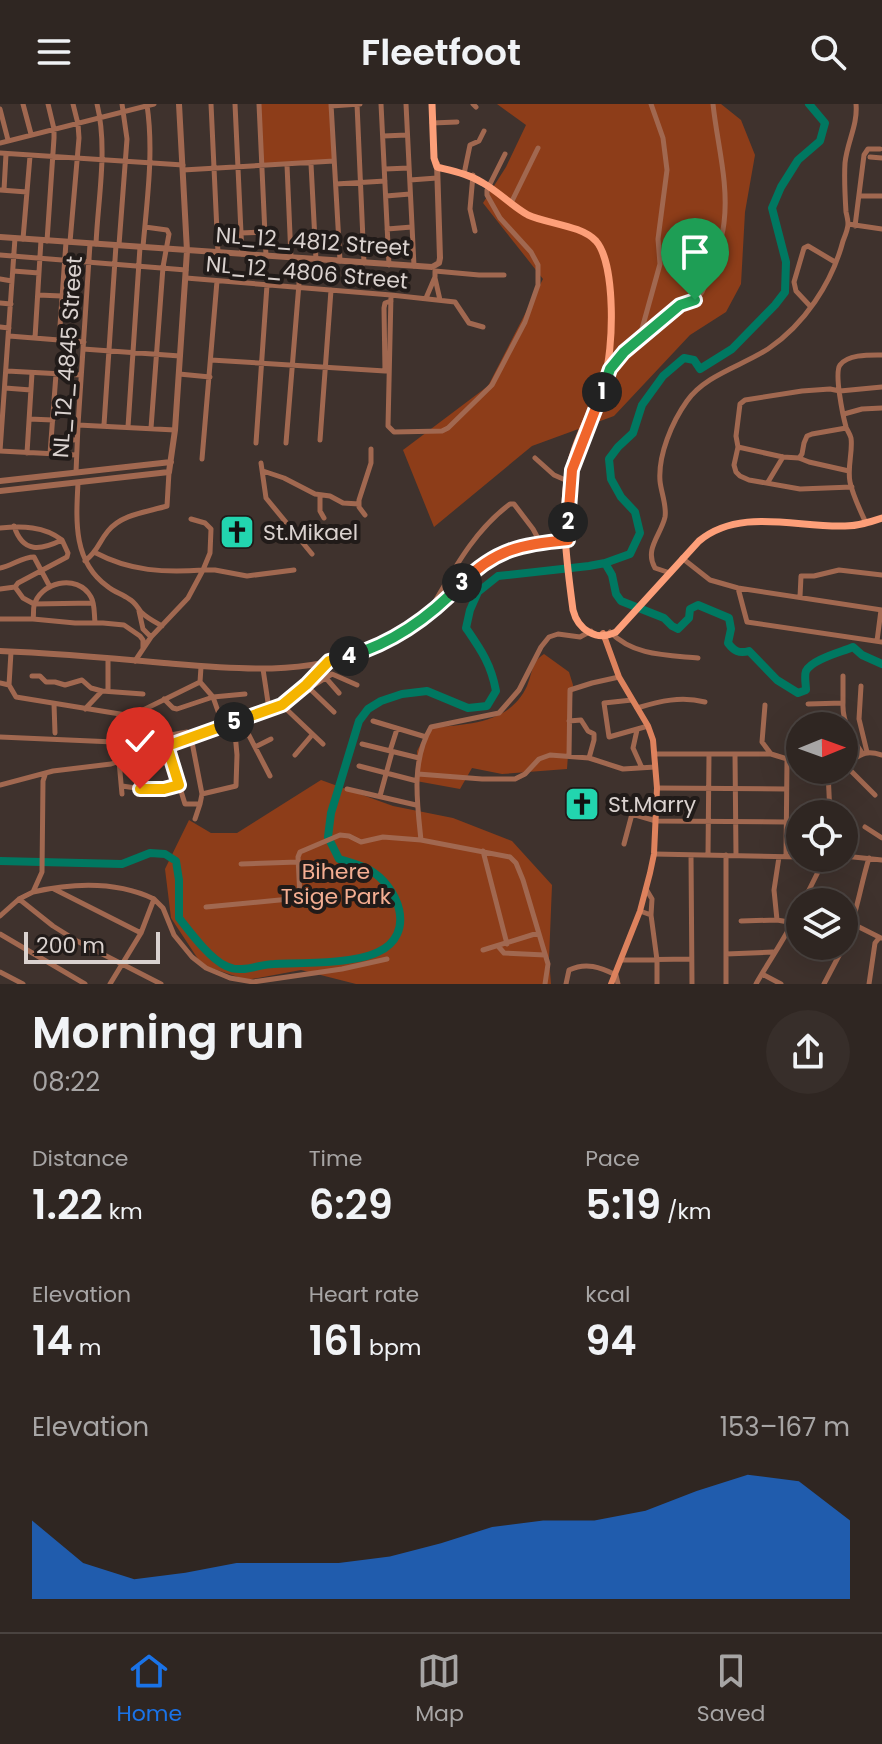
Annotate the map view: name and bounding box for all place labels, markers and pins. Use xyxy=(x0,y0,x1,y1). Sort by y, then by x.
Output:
pin xyxy=(661,218,729,300)
pin: 1 xyxy=(582,372,622,412)
pin: 2 xyxy=(548,502,588,542)
church icon: St.Mikael xyxy=(218,513,256,551)
place label: St.Mikael xyxy=(263,517,358,548)
pin: 3 xyxy=(442,563,482,603)
pin: 4 xyxy=(329,636,369,676)
pin: 5 xyxy=(214,702,254,742)
pin xyxy=(106,707,174,789)
church icon: St.Marry xyxy=(563,785,601,823)
place label: St.Marry xyxy=(608,789,697,820)

